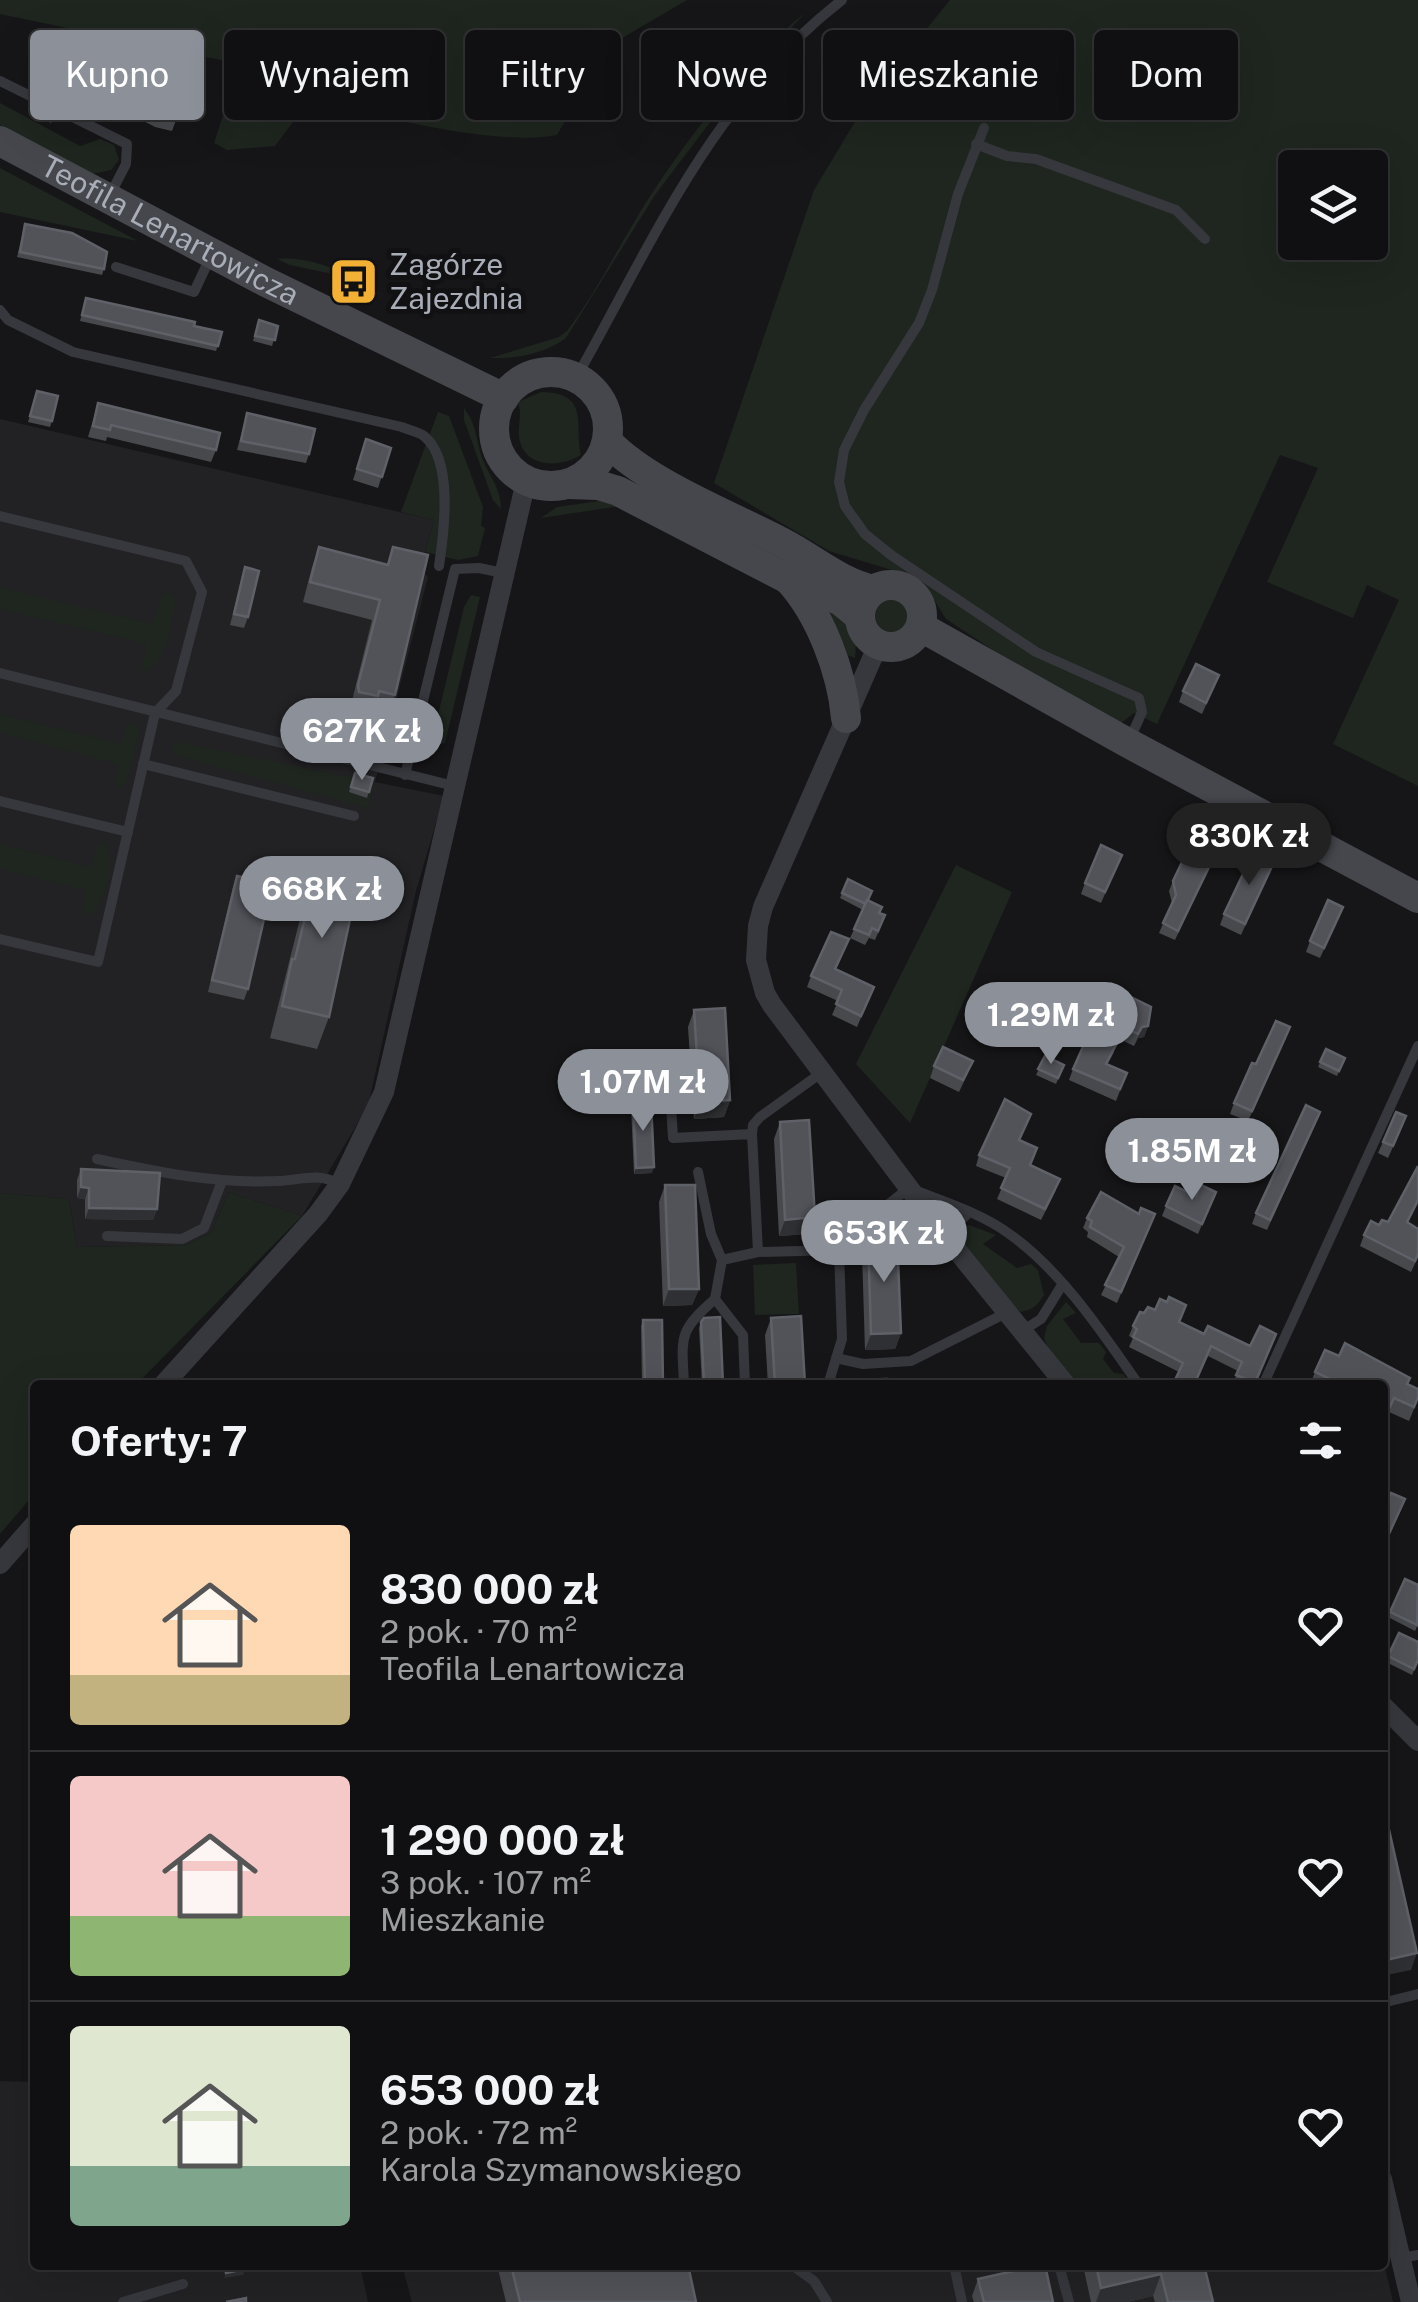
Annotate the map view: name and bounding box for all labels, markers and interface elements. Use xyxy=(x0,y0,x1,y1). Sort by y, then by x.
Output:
chip: Kupno xyxy=(30,30,204,120)
chip: Wynajem xyxy=(224,30,445,120)
chip: Filtry xyxy=(465,30,621,120)
chip: Nowe xyxy=(641,30,803,120)
chip: Mieszkanie xyxy=(823,30,1074,120)
chip: Dom xyxy=(1094,30,1238,120)
street label: Teofila Lenartowicza xyxy=(35,147,305,312)
map controls xyxy=(1278,150,1388,260)
button: layers xyxy=(1278,150,1388,260)
place label: Zagórze Zajezdnia xyxy=(389,246,523,316)
bus stop icon: Zagórze Zajezdnia xyxy=(328,256,380,308)
pin: 627K zł xyxy=(270,698,454,783)
text: 627K zł xyxy=(302,712,422,749)
pin: 830K zł xyxy=(1157,803,1341,888)
text: 830K zł xyxy=(1188,817,1310,854)
pin: 668K zł xyxy=(230,856,414,941)
text: 668K zł xyxy=(261,870,383,907)
pin: 1.29M zł xyxy=(948,982,1154,1067)
text: 1.29M zł xyxy=(987,996,1115,1033)
pin: 1.07M zł xyxy=(540,1049,746,1134)
text: 1.07M zł xyxy=(580,1063,706,1100)
pin: 1.85M zł xyxy=(1089,1118,1295,1203)
text: 1.85M zł xyxy=(1127,1132,1257,1169)
pin: 653K zł xyxy=(792,1200,976,1285)
text: 653K zł xyxy=(823,1214,945,1251)
icon: filters xyxy=(1293,1413,1348,1468)
text: Oferty: 7 xyxy=(70,1416,248,1465)
text: 830 000 zł xyxy=(380,1564,599,1613)
icon: home xyxy=(150,1565,270,1685)
icon: heart xyxy=(1293,1598,1348,1653)
text: 2 pok. · 70 m² xyxy=(380,1613,577,1650)
text: Teofila Lenartowicza xyxy=(380,1650,685,1687)
text: 1 290 000 zł xyxy=(380,1815,625,1864)
icon: home xyxy=(150,1816,270,1936)
icon: heart xyxy=(1293,1849,1348,1904)
text: 3 pok. · 107 m² xyxy=(380,1864,591,1901)
text: Mieszkanie xyxy=(380,1901,545,1938)
text: 653 000 zł xyxy=(380,2065,600,2114)
icon: home xyxy=(150,2066,270,2186)
icon: heart xyxy=(1293,2099,1348,2154)
text: 2 pok. · 72 m² xyxy=(380,2114,577,2151)
text: Karola Szymanowskiego xyxy=(380,2151,742,2188)

